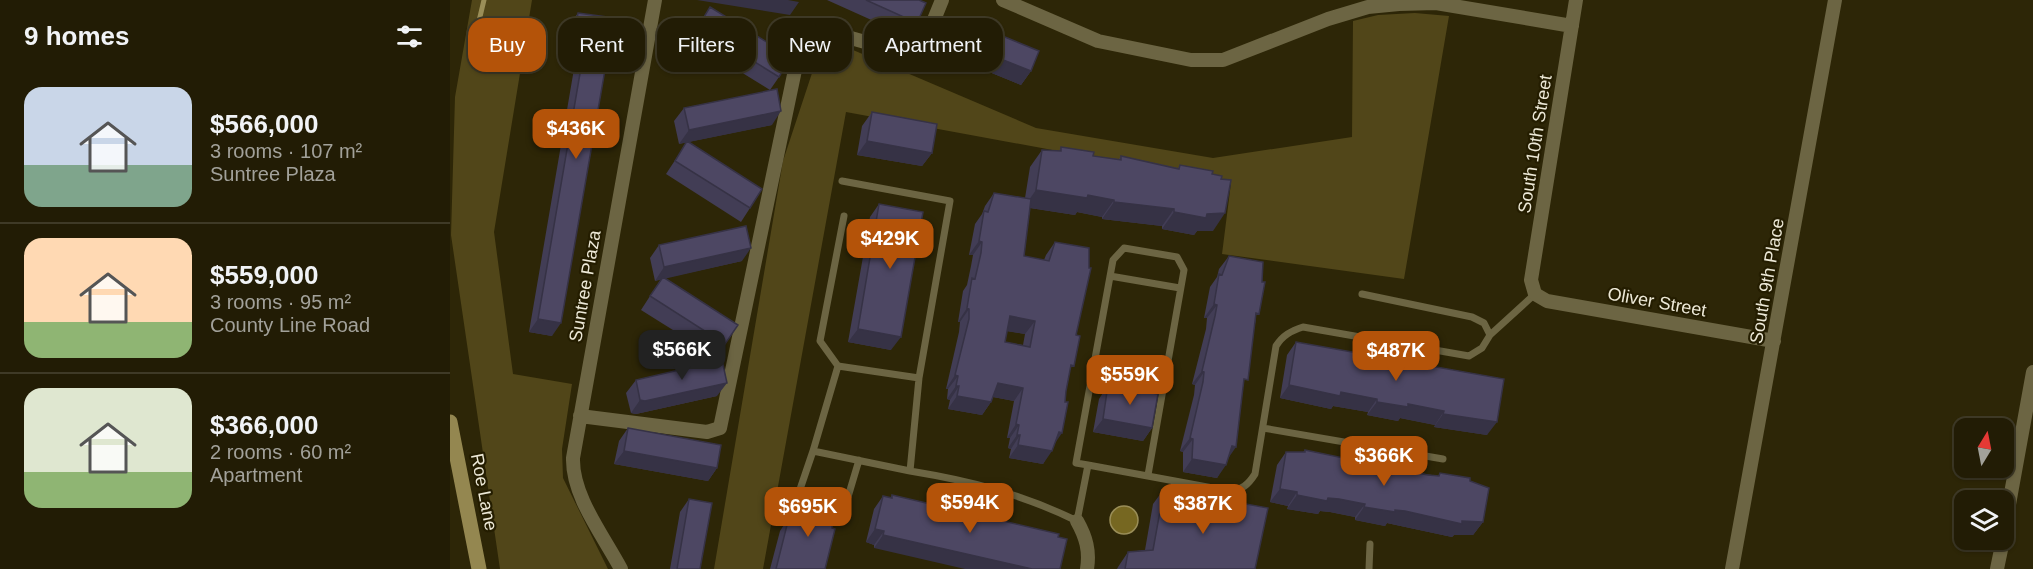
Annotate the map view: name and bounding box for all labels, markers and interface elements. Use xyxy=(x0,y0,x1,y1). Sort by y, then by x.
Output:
chip: Buy xyxy=(468,18,546,72)
chip: Rent xyxy=(558,18,645,72)
chip: Filters xyxy=(657,18,756,72)
chip: New xyxy=(768,18,852,72)
chip: Apartment xyxy=(864,18,1003,72)
icon: filters xyxy=(393,20,426,53)
text: 9 homes xyxy=(24,21,130,51)
street label: South 10th Street xyxy=(1514,73,1556,215)
text: $566,000 xyxy=(210,109,318,139)
pin: $436K xyxy=(534,109,618,160)
icon: home xyxy=(72,111,144,183)
text: $436K xyxy=(547,117,605,139)
text: 3 rooms · 107 m² xyxy=(210,140,362,162)
text: Suntree Plaza xyxy=(210,163,336,185)
street label: South 9th Place xyxy=(1746,217,1788,345)
pin: $429K xyxy=(848,219,932,270)
text: $429K xyxy=(861,227,919,249)
street label: Suntree Plaza xyxy=(565,228,605,343)
text: $559,000 xyxy=(210,260,318,290)
icon: home xyxy=(72,262,144,334)
street label: Oliver Street xyxy=(1606,283,1708,321)
text: 3 rooms · 95 m² xyxy=(210,291,351,313)
text: County Line Road xyxy=(210,314,370,336)
pin: $566K xyxy=(640,330,724,381)
pin: $487K xyxy=(1354,331,1438,382)
text: $566K xyxy=(653,338,711,360)
text: $487K xyxy=(1367,339,1425,361)
pin: $559K xyxy=(1088,355,1172,406)
text: $559K xyxy=(1101,363,1159,385)
text: $366,000 xyxy=(210,410,318,440)
icon: home xyxy=(72,412,144,484)
north arrow xyxy=(1954,418,2014,478)
map controls xyxy=(1954,418,2014,550)
pin: $366K xyxy=(1342,436,1426,487)
text: 2 rooms · 60 m² xyxy=(210,441,351,463)
text: $366K xyxy=(1355,444,1413,466)
street label: Roe Lane xyxy=(467,452,501,532)
text: Apartment xyxy=(210,464,302,486)
pin: $594K xyxy=(928,483,1012,534)
pin: $387K xyxy=(1161,484,1245,535)
pin: $695K xyxy=(766,487,850,538)
button: layers xyxy=(1954,490,2014,550)
text: $594K xyxy=(941,491,999,513)
text: $387K xyxy=(1174,492,1232,514)
text: $695K xyxy=(779,495,837,517)

